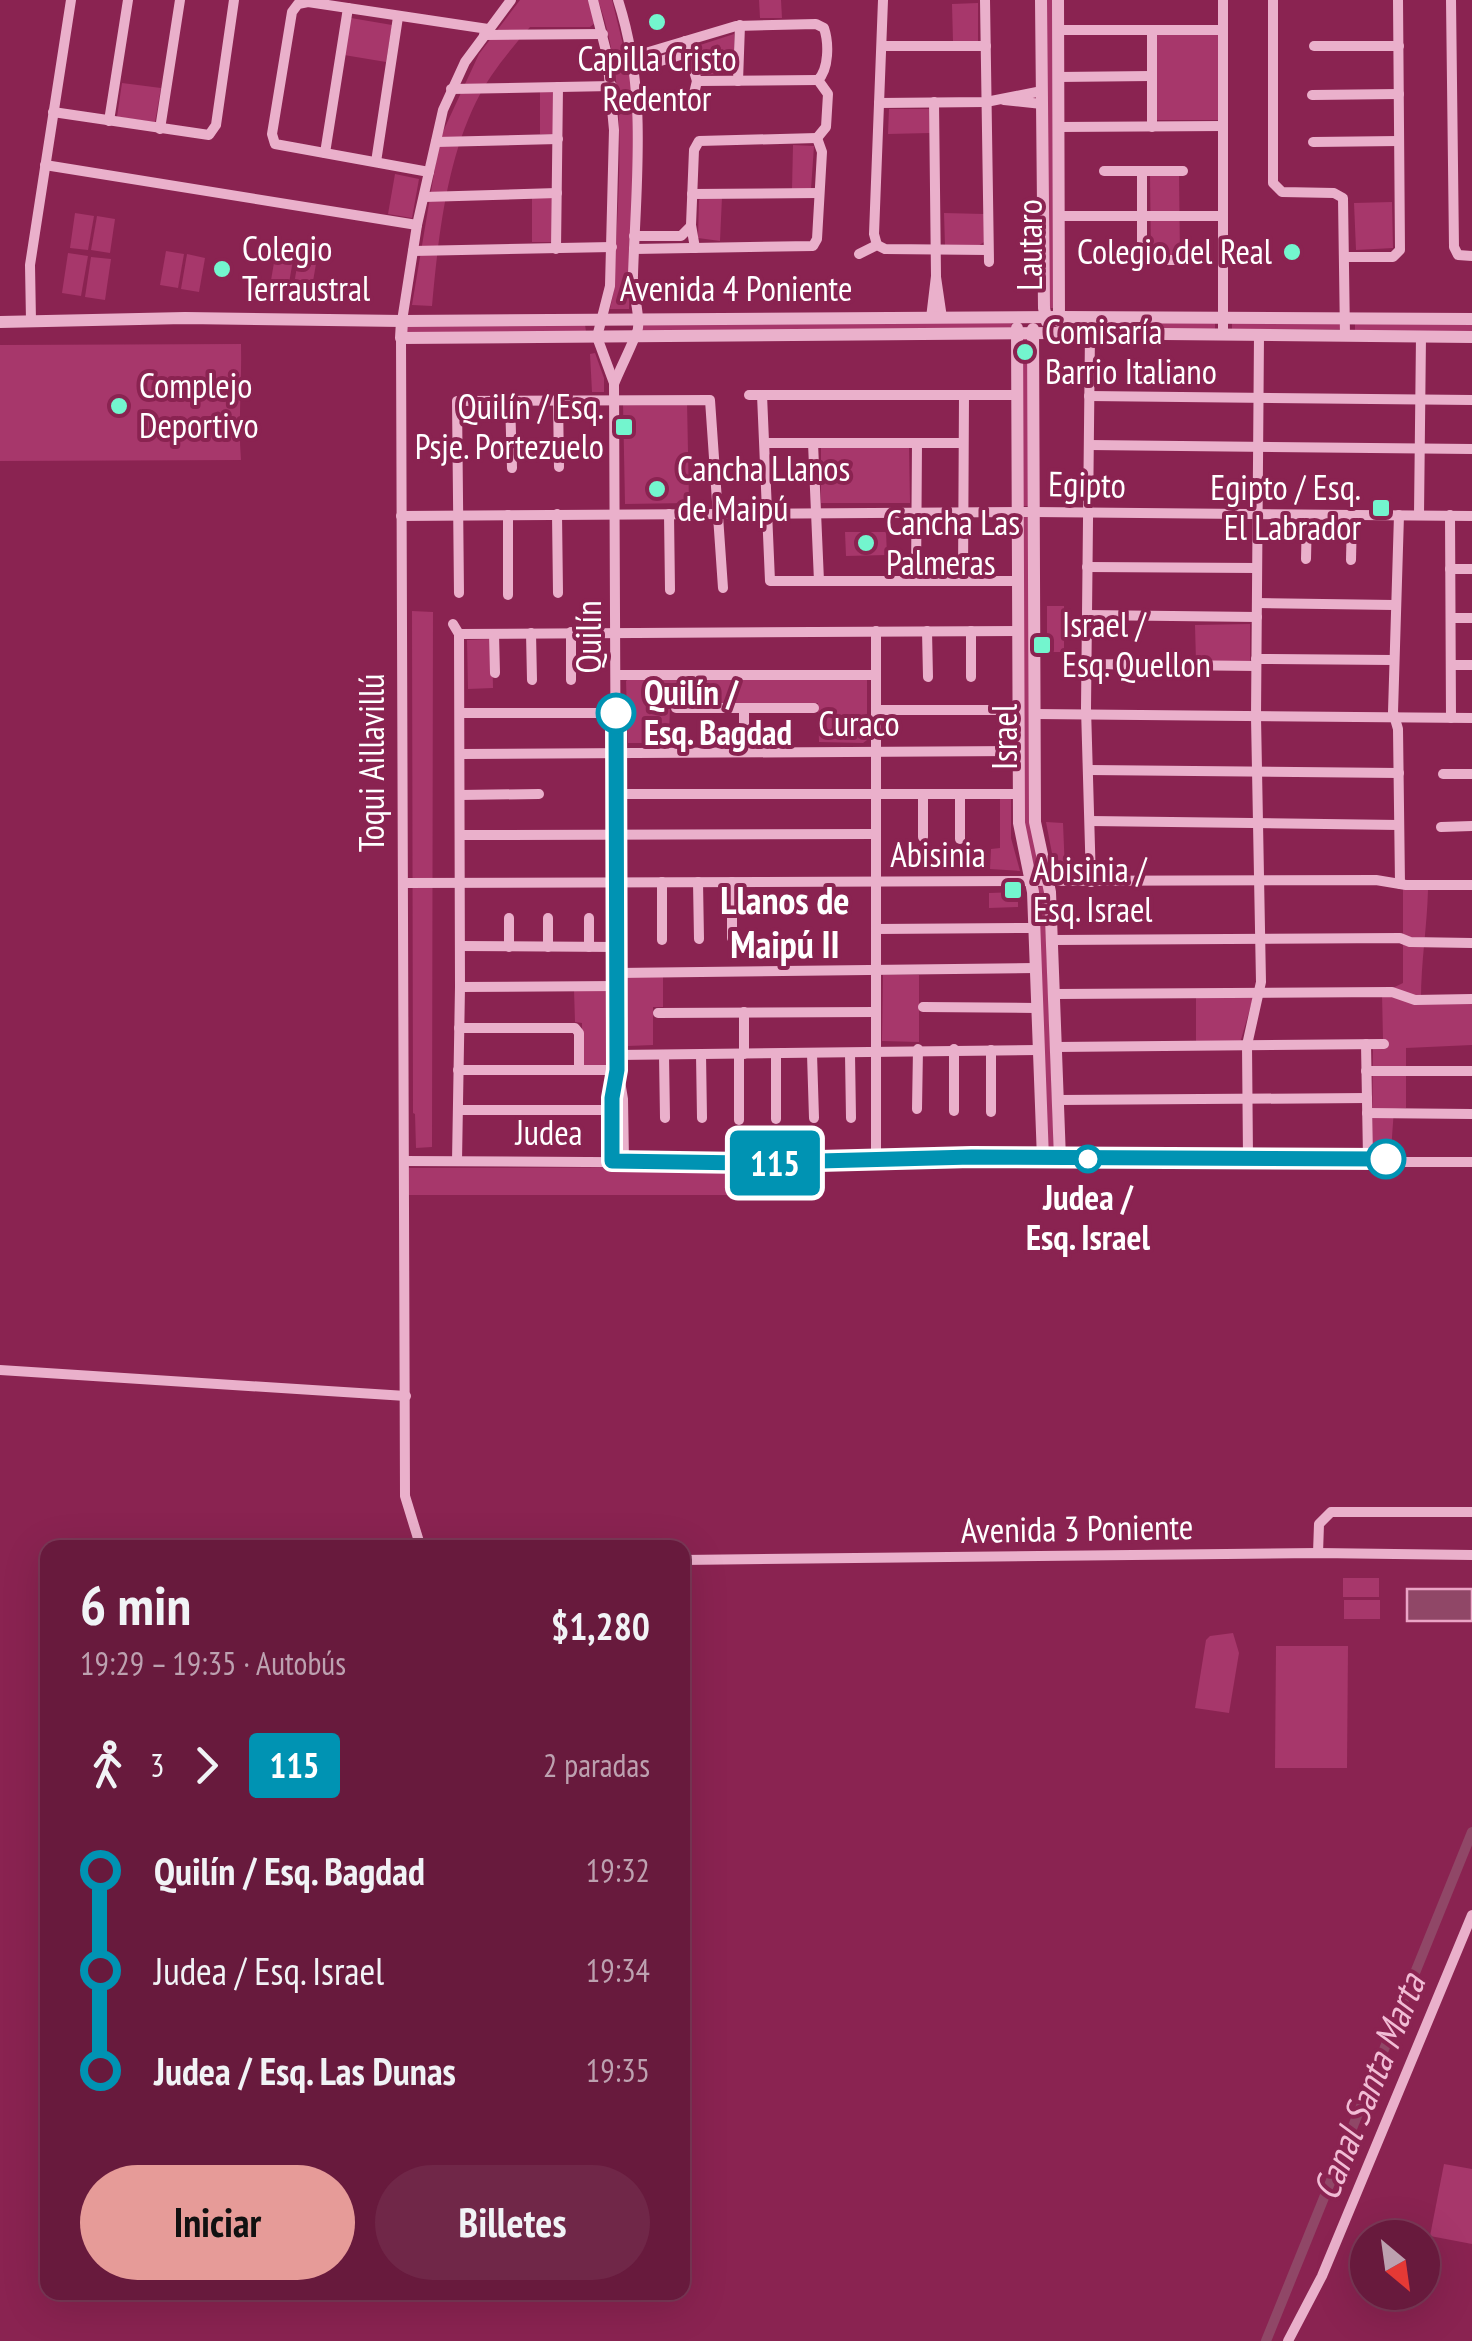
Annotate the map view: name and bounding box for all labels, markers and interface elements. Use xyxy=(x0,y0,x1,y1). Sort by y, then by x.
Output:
marker: Capilla Cristo Redentor xyxy=(646,11,668,33)
place label: Capilla Cristo Redentor xyxy=(577,35,737,121)
street label: Lautaro xyxy=(1006,199,1052,291)
place label: Colegio Terraustral xyxy=(242,225,370,311)
place label: Colegio del Real xyxy=(1077,228,1272,274)
marker: Colegio del Real xyxy=(1281,241,1303,263)
marker: Colegio Terraustral xyxy=(211,258,233,280)
street label: Avenida 4 Poniente xyxy=(620,265,852,311)
place label: Comisaría Barrio Italiano xyxy=(1045,308,1217,394)
marker: Comisaría Barrio Italiano xyxy=(1014,341,1036,363)
place label: Complejo Deportivo xyxy=(139,362,259,448)
place label: Quilín / Esq. Psje. Portezuelo xyxy=(415,383,604,469)
marker: Complejo Deportivo xyxy=(108,395,130,417)
marker: Quilín / Esq. Psje. Portezuelo xyxy=(613,416,635,438)
place label: Cancha Llanos de Maipú xyxy=(677,445,850,531)
street label: Egipto xyxy=(1048,460,1126,508)
place label: Egipto / Esq. El Labrador xyxy=(1210,464,1361,550)
marker: Cancha Llanos de Maipú xyxy=(646,478,668,500)
marker: Egipto / Esq. El Labrador xyxy=(1370,497,1392,519)
place label: Cancha Las Palmeras xyxy=(886,499,1020,585)
marker: Cancha Las Palmeras xyxy=(855,532,877,554)
street label: Quilín xyxy=(565,600,611,674)
place label: Israel / Esq. Quellon xyxy=(1062,601,1211,687)
marker: Israel / Esq. Quellon xyxy=(1031,634,1053,656)
place label: Quilín / Esq. Bagdad xyxy=(644,669,792,755)
street label: Toqui Aillavillú xyxy=(348,674,394,852)
marker: Quilín / Esq. Bagdad xyxy=(597,694,635,732)
street label: Curaco xyxy=(818,700,900,746)
street label: Israel xyxy=(981,704,1027,770)
street label: Abisinia xyxy=(890,831,986,877)
place label: Abisinia / Esq. Israel xyxy=(1033,846,1153,932)
district label: Llanos de Maipú II xyxy=(720,875,850,968)
marker: Abisinia / Esq. Israel xyxy=(1002,879,1024,901)
street label: Judea xyxy=(514,1109,583,1155)
line badge: 115 xyxy=(718,1130,832,1196)
text: 115 xyxy=(750,1140,800,1186)
unlabelled marker xyxy=(1367,1140,1405,1178)
marker: Judea / Esq. Israel xyxy=(1075,1146,1101,1172)
place label: Judea / Esq. Israel xyxy=(1026,1174,1151,1260)
street label: Avenida 3 Poniente xyxy=(960,1503,1194,1553)
text: 6 min xyxy=(80,1569,191,1640)
text: $1,280 xyxy=(551,1601,650,1650)
text: 19:29 – 19:35 · Autobús xyxy=(80,1642,346,1684)
icon: walk xyxy=(80,1738,135,1793)
icon: forward xyxy=(179,1738,234,1793)
text: 115 xyxy=(269,1742,320,1788)
text: 3 xyxy=(150,1744,164,1786)
text: 2 paradas xyxy=(543,1744,650,1786)
text: Quilín / Esq. Bagdad xyxy=(154,1846,425,1895)
text: 19:32 xyxy=(586,1849,650,1891)
text: Judea / Esq. Israel xyxy=(154,1946,384,1995)
text: 19:34 xyxy=(586,1949,650,1991)
water label: Canal Santa Marta xyxy=(1300,1965,1436,2206)
text: Judea / Esq. Las Dunas xyxy=(154,2046,456,2095)
text: 19:35 xyxy=(586,2049,650,2091)
button: Iniciar xyxy=(80,2165,355,2280)
button: Billetes xyxy=(375,2165,650,2280)
north arrow xyxy=(1350,2220,1440,2310)
map controls xyxy=(1350,2220,1440,2310)

